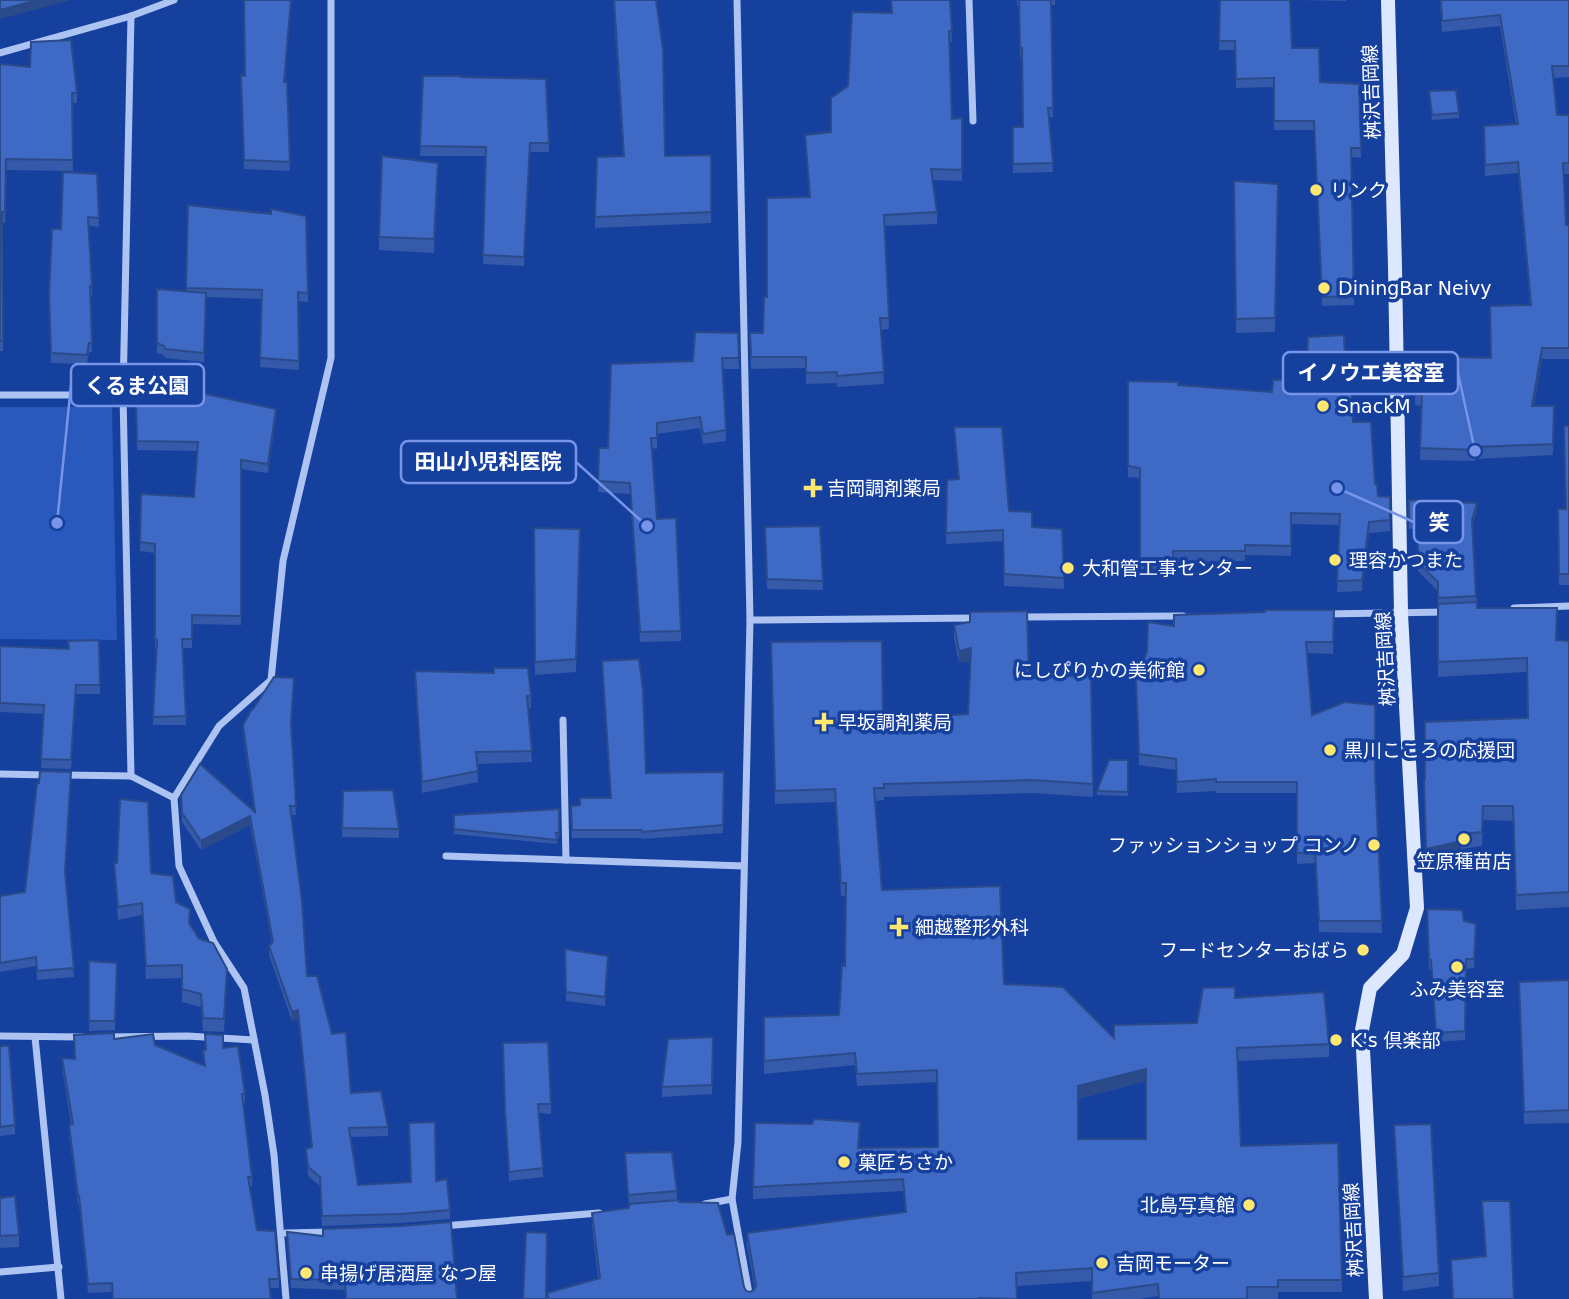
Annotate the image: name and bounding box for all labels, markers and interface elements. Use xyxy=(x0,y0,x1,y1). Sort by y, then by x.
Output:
street label: 桝沢吉岡線 xyxy=(1358,44,1384,140)
place label: リンク xyxy=(1330,179,1387,201)
marker: リンク xyxy=(1308,182,1324,198)
place label: DiningBar Neivy xyxy=(1338,277,1492,299)
marker: DiningBar Neivy xyxy=(1316,280,1332,296)
callout: イノウエ美容室 xyxy=(1283,352,1458,394)
text: イノウエ美容室 xyxy=(1298,361,1445,385)
callout: くるま公園 xyxy=(71,364,204,406)
text: くるま公園 xyxy=(85,374,189,398)
place label: SnackM xyxy=(1337,395,1411,417)
marker: SnackM xyxy=(1315,398,1331,414)
callout: 田山小児科医院 xyxy=(401,441,576,483)
text: 田山小児科医院 xyxy=(415,450,562,474)
place label: 吉岡調剤薬局 xyxy=(827,477,941,499)
marker: 吉岡調剤薬局 xyxy=(805,480,821,496)
callout: 笑 xyxy=(1414,501,1463,543)
text: 笑 xyxy=(1429,511,1450,535)
place label: 理容かつまた xyxy=(1349,549,1463,571)
marker: 理容かつまた xyxy=(1327,552,1343,568)
place label: 大和管工事センター xyxy=(1082,557,1253,579)
marker: 大和管工事センター xyxy=(1060,560,1076,576)
street label: 桝沢吉岡線 xyxy=(1372,611,1398,707)
place label: にしぴりかの美術館 xyxy=(1014,659,1185,681)
marker: にしぴりかの美術館 xyxy=(1191,662,1207,678)
place label: 早坂調剤薬局 xyxy=(838,711,952,733)
marker: 早坂調剤薬局 xyxy=(816,714,832,730)
place label: 黒川こころの応援団 xyxy=(1344,739,1515,761)
marker: 黒川こころの応援団 xyxy=(1322,742,1338,758)
marker: 笠原種苗店 xyxy=(1456,831,1472,847)
place label: ファッションショップ コンノ xyxy=(1108,834,1360,856)
marker: ファッションショップ コンノ xyxy=(1366,837,1382,853)
place label: 笠原種苗店 xyxy=(1416,850,1512,872)
place label: 細越整形外科 xyxy=(915,916,1029,938)
marker: 細越整形外科 xyxy=(889,917,909,937)
place label: フードセンターおばら xyxy=(1159,939,1349,961)
marker: フードセンターおばら xyxy=(1355,942,1371,958)
marker: ふみ美容室 xyxy=(1449,959,1465,975)
place label: ふみ美容室 xyxy=(1409,978,1505,1000)
place label: K's 倶楽部 xyxy=(1350,1029,1441,1051)
marker: K's 倶楽部 xyxy=(1328,1032,1344,1048)
place label: 菓匠ちさか xyxy=(858,1151,953,1173)
marker: 菓匠ちさか xyxy=(836,1154,852,1170)
street label: 桝沢吉岡線 xyxy=(1340,1182,1366,1278)
place label: 北島写真館 xyxy=(1140,1194,1235,1216)
marker: 北島写真館 xyxy=(1241,1197,1257,1213)
place label: 吉岡モーター xyxy=(1116,1252,1230,1274)
marker: 吉岡モーター xyxy=(1094,1255,1110,1271)
place label: 串揚げ居酒屋 なつ屋 xyxy=(320,1262,497,1284)
marker: 串揚げ居酒屋 なつ屋 xyxy=(298,1265,314,1281)

